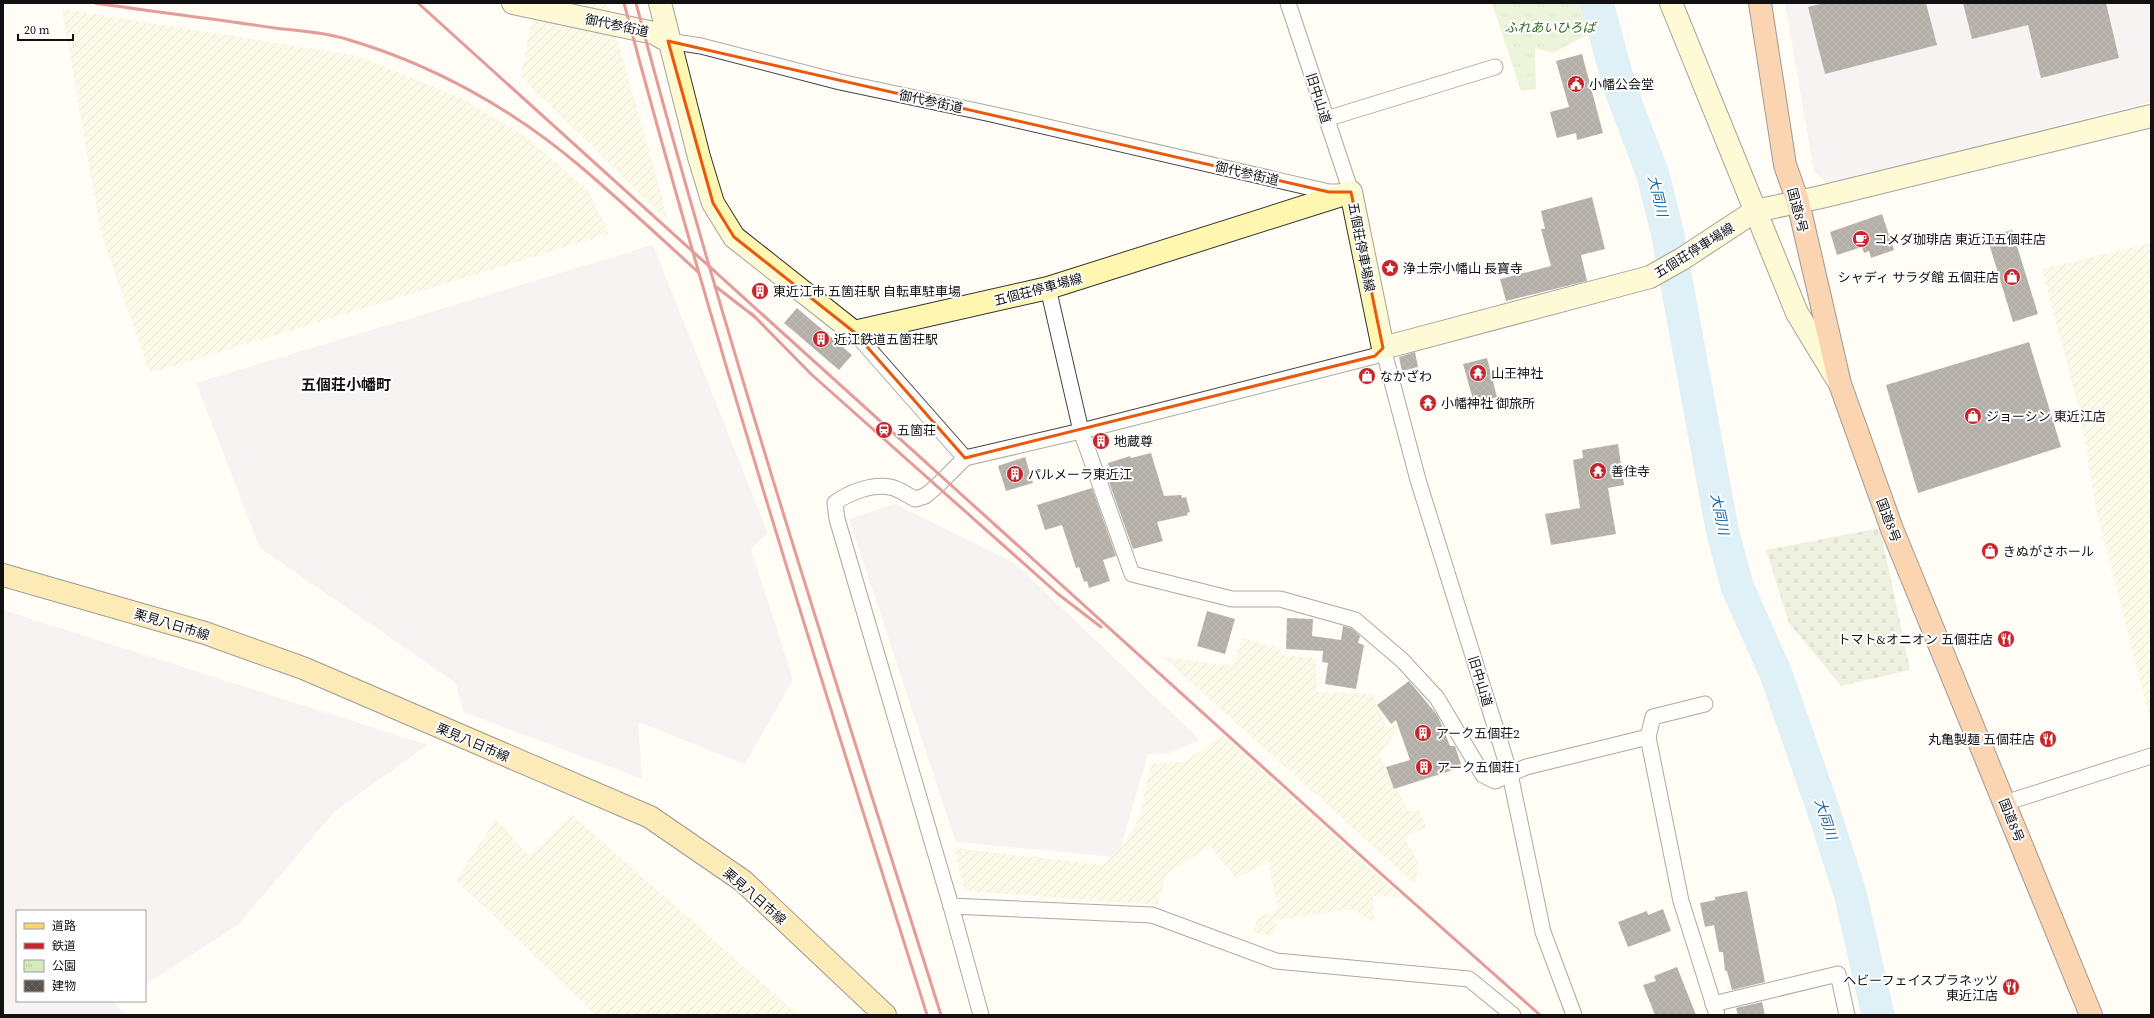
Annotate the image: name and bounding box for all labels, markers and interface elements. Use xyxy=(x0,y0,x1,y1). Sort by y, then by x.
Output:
street label: 御代参街道 xyxy=(583,10,650,41)
scale bar xyxy=(18,16,73,42)
park label: ふれあいひろば xyxy=(1504,19,1597,36)
text: 20 m xyxy=(24,22,50,38)
street label: 旧中山道 xyxy=(1302,71,1335,126)
public building icon: 小幡公会堂 xyxy=(1566,74,1586,94)
place label: 小幡公会堂 xyxy=(1589,76,1654,93)
street label: 御代参街道 xyxy=(897,86,964,117)
street label: 御代参街道 xyxy=(1213,158,1280,189)
water label: 大同川 xyxy=(1643,173,1673,221)
street label: 国道8号 xyxy=(1783,186,1812,234)
street label: 五個荘停車場線 xyxy=(1344,201,1379,293)
street label: 五個荘停車場線 xyxy=(1651,219,1737,282)
cafe icon: コメダ珈琲店 東近江五個荘店 xyxy=(1851,229,1871,249)
place label: コメダ珈琲店 東近江五個荘店 xyxy=(1874,231,2046,248)
place icon: 浄土宗小幡山 長寶寺 xyxy=(1380,258,1400,278)
place label: 浄土宗小幡山 長寶寺 xyxy=(1403,260,1523,277)
shop icon: シャディ サラダ館 五個荘店 xyxy=(2002,267,2022,287)
street label: 五個荘停車場線 xyxy=(992,269,1084,309)
place label: シャディ サラダ館 五個荘店 xyxy=(1838,269,1999,286)
building icon: 東近江市 五箇荘駅 自転車駐車場 xyxy=(750,281,770,301)
place label: 東近江市 五箇荘駅 自転車駐車場 xyxy=(773,283,961,300)
building icon: 近江鉄道五箇荘駅 xyxy=(811,329,831,349)
place label: 近江鉄道五箇荘駅 xyxy=(834,331,938,348)
temple icon: 山王神社 xyxy=(1468,363,1488,383)
place label: 山王神社 xyxy=(1491,365,1543,382)
shop icon: なかざわ xyxy=(1357,366,1377,386)
place label: なかざわ xyxy=(1380,368,1432,385)
district label: 五個荘小幡町 xyxy=(301,374,391,395)
temple icon: 小幡神社 御旅所 xyxy=(1418,393,1438,413)
place label: 小幡神社 御旅所 xyxy=(1441,395,1535,412)
shop icon: ジョーシン 東近江店 xyxy=(1963,406,1983,426)
place label: ジョーシン 東近江店 xyxy=(1986,408,2106,425)
station icon: 五箇荘 xyxy=(874,420,894,440)
place label: 五箇荘 xyxy=(897,422,936,439)
building icon: 地蔵尊 xyxy=(1091,431,1111,451)
place label: 地蔵尊 xyxy=(1114,433,1153,450)
temple icon: 善住寺 xyxy=(1588,461,1608,481)
place label: 善住寺 xyxy=(1611,463,1650,480)
building icon: パルメーラ東近江 xyxy=(1005,464,1025,484)
place label: パルメーラ東近江 xyxy=(1028,466,1132,483)
water label: 大同川 xyxy=(1706,491,1735,539)
street label: 国道8号 xyxy=(1872,496,1905,544)
shop icon: きぬがさホール xyxy=(1980,541,2000,561)
place label: きぬがさホール xyxy=(2003,543,2094,560)
street label: 栗見八日市線 xyxy=(132,605,212,644)
restaurant icon: トマト&オニオン 五個荘店 xyxy=(1996,629,2016,649)
place label: トマト&オニオン 五個荘店 xyxy=(1838,631,1993,648)
street label: 旧中山道 xyxy=(1465,654,1496,709)
street label: 栗見八日市線 xyxy=(434,719,512,766)
building icon: アーク五個荘2 xyxy=(1413,723,1433,743)
place label: アーク五個荘2 xyxy=(1436,725,1520,742)
restaurant icon: 丸亀製麺 五個荘店 xyxy=(2038,729,2058,749)
place label: 丸亀製麺 五個荘店 xyxy=(1928,731,2035,748)
building icon: アーク五個荘1 xyxy=(1414,757,1434,777)
place label: アーク五個荘1 xyxy=(1437,759,1521,776)
water label: 大同川 xyxy=(1810,796,1843,844)
street label: 国道8号 xyxy=(1995,796,2028,844)
street label: 栗見八日市線 xyxy=(720,864,790,928)
legend xyxy=(16,910,146,1002)
text: 道路 xyxy=(52,918,76,934)
text: 鉄道 xyxy=(52,938,76,954)
text: 公園 xyxy=(52,958,76,974)
place label: ヘビーフェイスプラネッツ 東近江店 xyxy=(1843,972,1998,1004)
restaurant icon: ヘビーフェイスプラネッツ 東近江店 xyxy=(2001,977,2021,997)
text: 建物 xyxy=(52,978,76,994)

